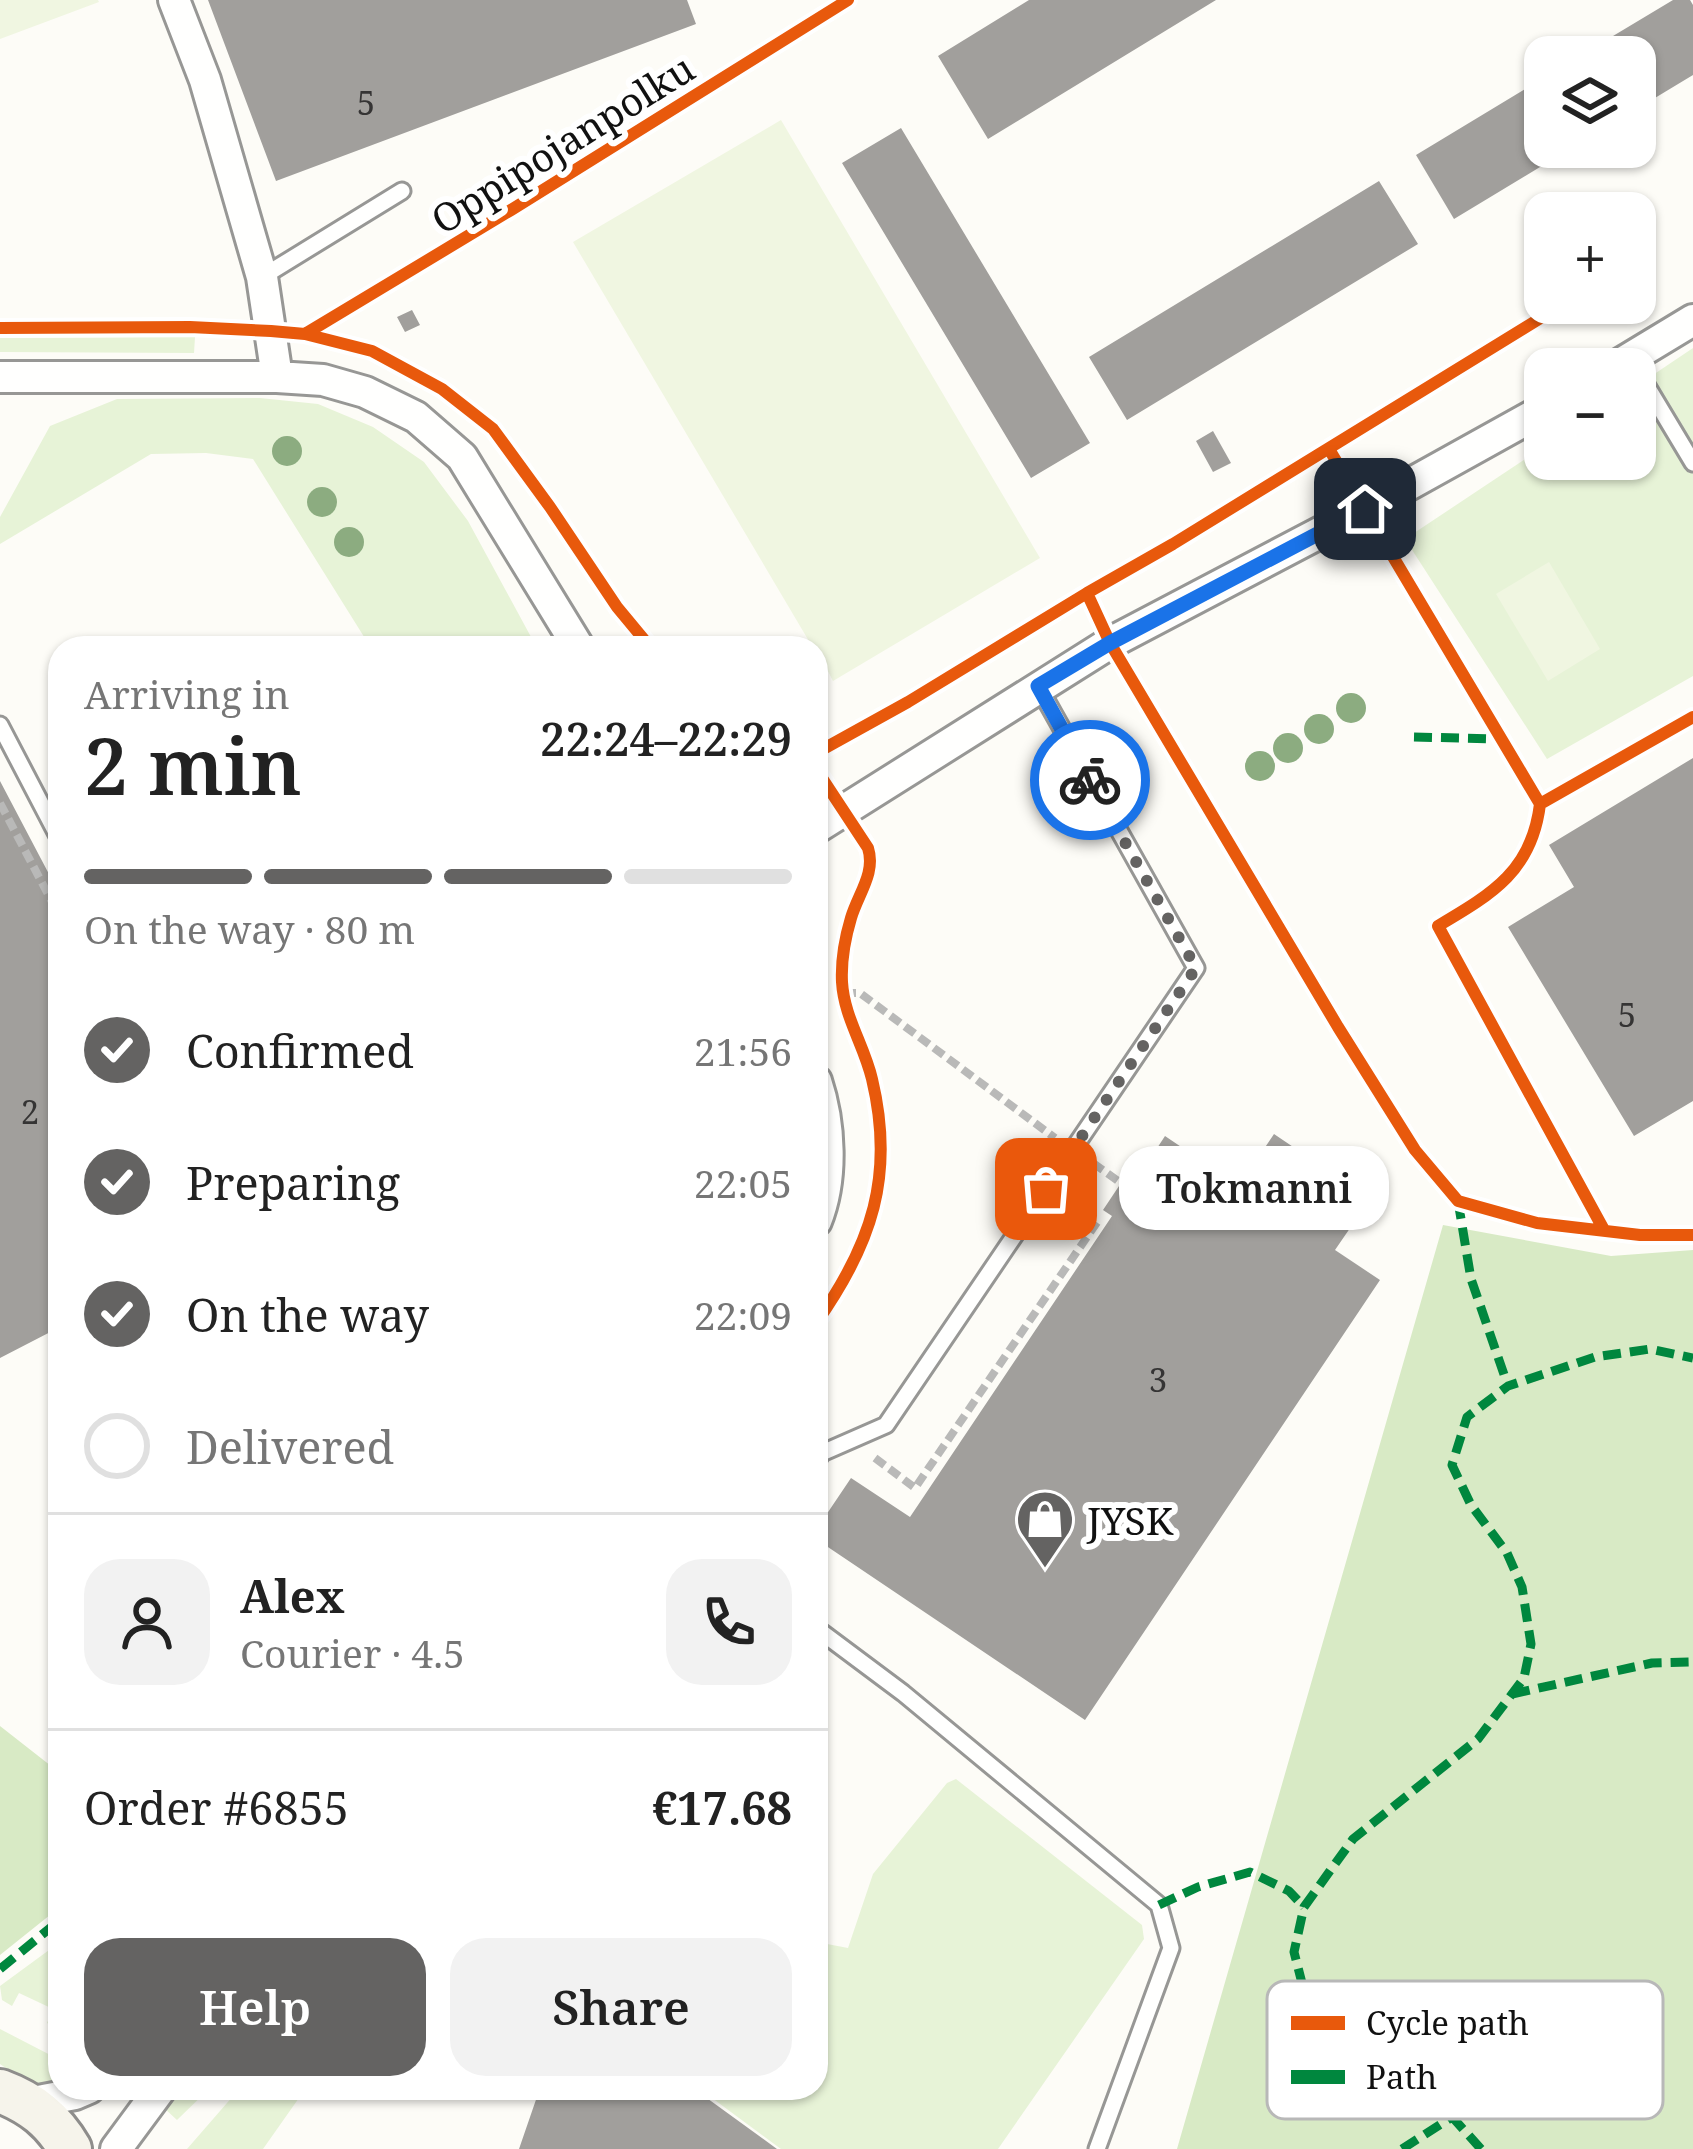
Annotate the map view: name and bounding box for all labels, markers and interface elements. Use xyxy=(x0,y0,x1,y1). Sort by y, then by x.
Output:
map controls xyxy=(1524,36,1656,480)
button: layers xyxy=(1524,36,1656,168)
street label: Oppipojanpolku xyxy=(420,41,704,245)
house number: 5 xyxy=(357,80,375,125)
button: + xyxy=(1524,192,1656,324)
button: − xyxy=(1524,348,1656,480)
pin xyxy=(1314,458,1416,560)
icon: home xyxy=(1332,476,1398,542)
text: Arriving in xyxy=(84,667,290,720)
text: 22:24–22:29 xyxy=(540,708,792,769)
text: 2 min xyxy=(84,712,302,818)
courier xyxy=(1030,720,1150,840)
icon: bike xyxy=(1057,747,1123,813)
text: On the way · 80 m xyxy=(84,902,415,955)
house number: 5 xyxy=(1618,992,1636,1037)
icon: check xyxy=(84,1017,150,1083)
text: Confirmed xyxy=(186,1020,414,1081)
text: 21:56 xyxy=(694,1024,792,1077)
house number: 2 xyxy=(21,1089,39,1134)
pin xyxy=(995,1138,1097,1240)
callout: Tokmanni xyxy=(1118,1147,1388,1231)
icon: check xyxy=(84,1149,150,1215)
text: Preparing xyxy=(186,1152,400,1213)
text: 22:05 xyxy=(694,1156,792,1209)
icon: bag xyxy=(1013,1156,1079,1222)
text: Tokmanni xyxy=(1156,1161,1352,1214)
icon: check xyxy=(84,1281,150,1347)
text: On the way xyxy=(186,1284,429,1345)
text: 22:09 xyxy=(694,1288,792,1341)
house number: 3 xyxy=(1149,1357,1167,1402)
text: Delivered xyxy=(186,1416,394,1477)
shop icon: JYSK xyxy=(1014,1488,1076,1570)
place label: JYSK xyxy=(1086,1493,1174,1546)
button: person xyxy=(84,1559,210,1685)
button: phone xyxy=(666,1559,792,1685)
text: Alex xyxy=(240,1565,345,1626)
text: Courier · 4.5 xyxy=(240,1626,465,1679)
text: Order #6855 xyxy=(84,1777,349,1838)
text: €17.68 xyxy=(652,1777,792,1838)
button: Help xyxy=(84,1938,426,2076)
button: Share xyxy=(450,1938,792,2076)
legend xyxy=(1267,1981,1663,2119)
text: Cycle path xyxy=(1366,2000,1529,2045)
text: Path xyxy=(1366,2054,1437,2099)

